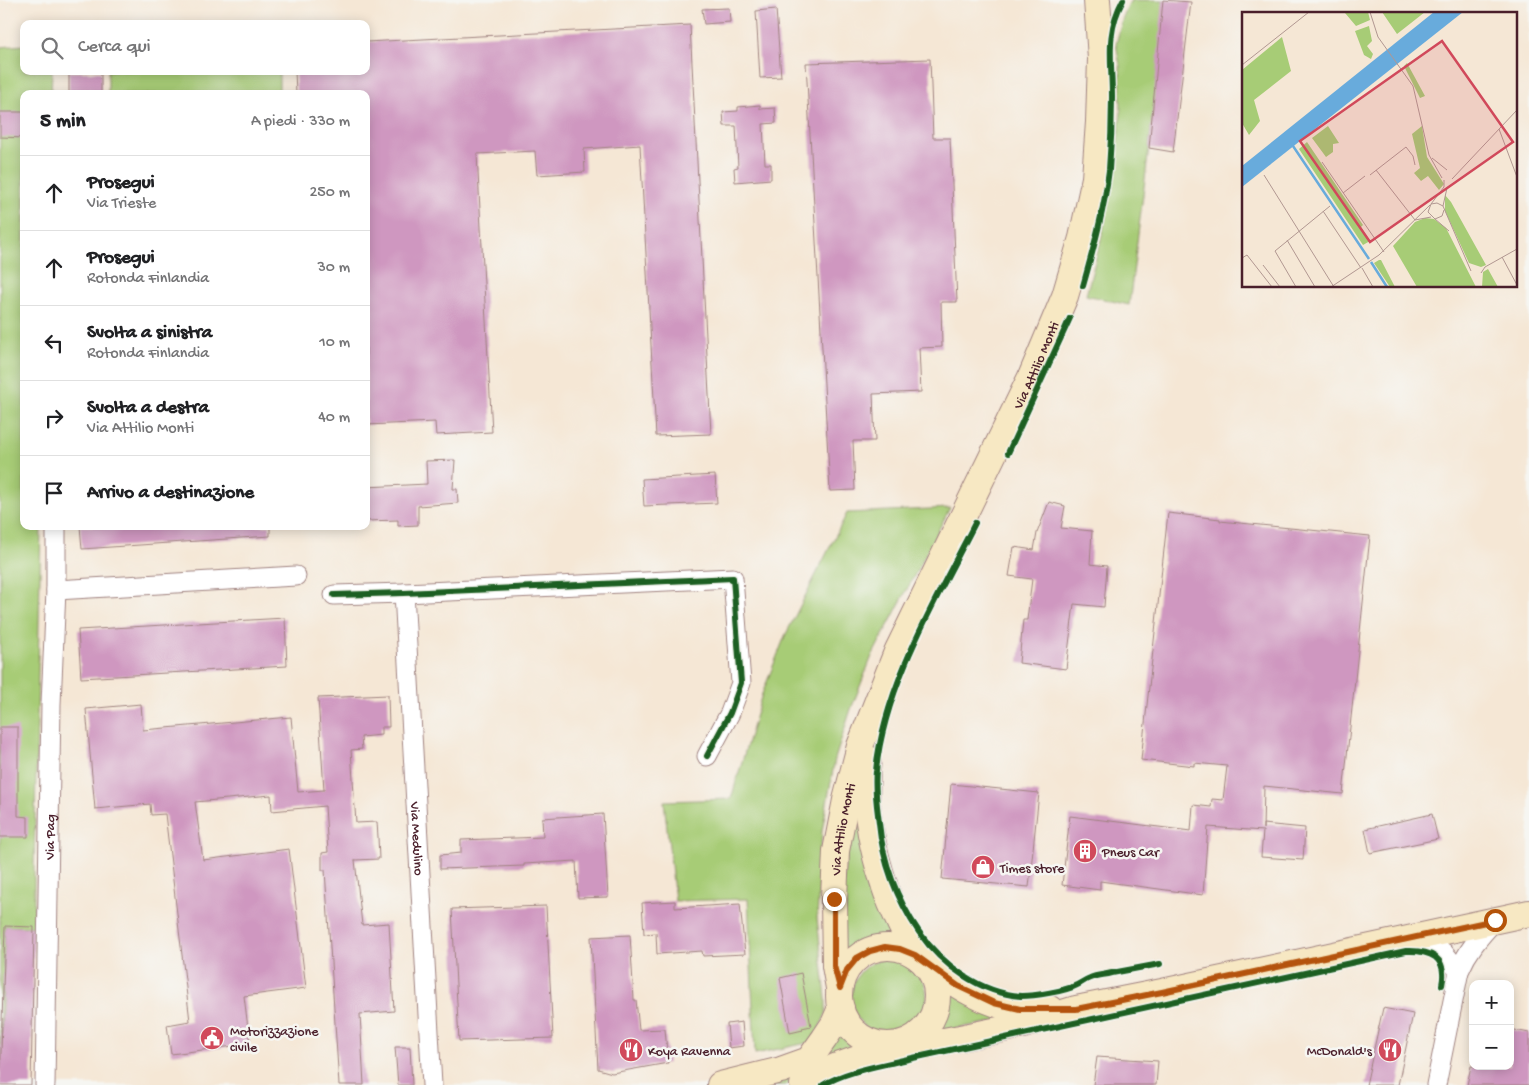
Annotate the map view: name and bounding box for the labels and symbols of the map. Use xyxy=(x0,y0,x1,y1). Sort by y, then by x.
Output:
inset map xyxy=(1242,12,1516,288)
street label: Via Attilio Monti xyxy=(1010,320,1064,413)
street label: Via Attilio Monti xyxy=(829,781,861,877)
street label: Via Medulino xyxy=(405,800,426,876)
street label: Via Pag xyxy=(43,814,60,861)
building icon: Pneus Car xyxy=(1072,838,1098,864)
place label: Pneus Car xyxy=(1101,845,1160,862)
shop icon: Times store xyxy=(970,854,996,880)
place label: Times store xyxy=(999,861,1065,878)
route end xyxy=(823,888,846,911)
route start xyxy=(1484,909,1507,932)
place label: Motorizzazione civile xyxy=(230,1024,319,1057)
public building icon: Motorizzazione civile xyxy=(199,1025,225,1051)
restaurant icon: Koya Ravenna xyxy=(618,1037,644,1063)
restaurant icon: McDonald's xyxy=(1377,1037,1403,1063)
place label: Koya Ravenna xyxy=(648,1044,732,1061)
place label: McDonald's xyxy=(1307,1044,1373,1061)

